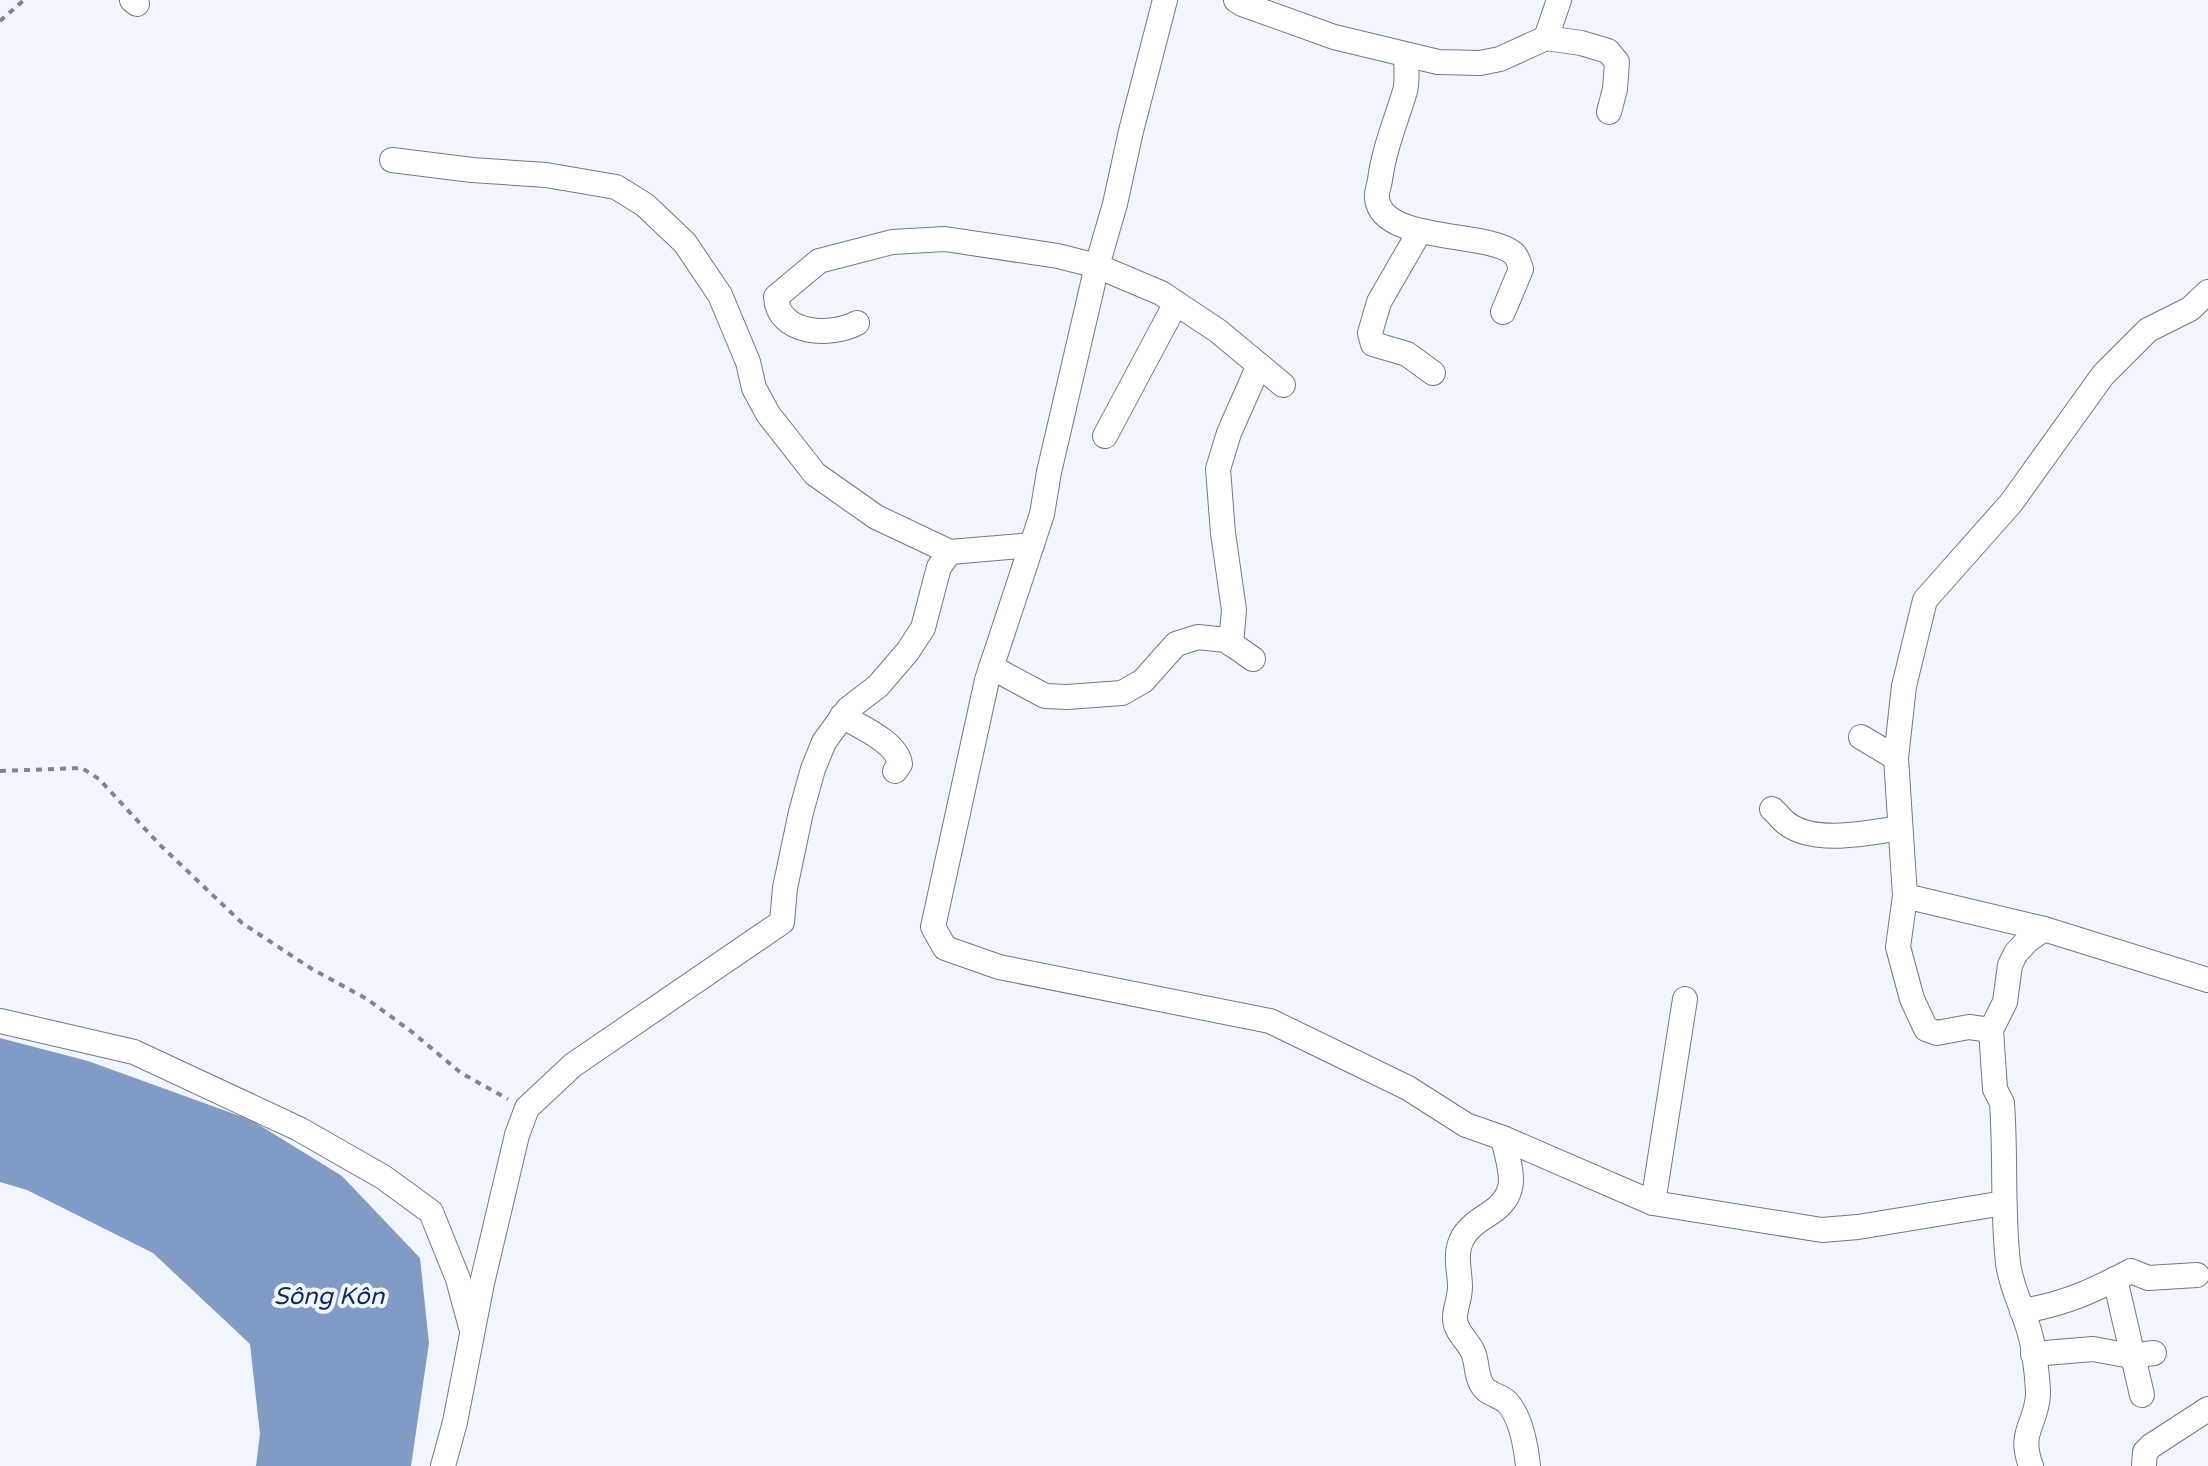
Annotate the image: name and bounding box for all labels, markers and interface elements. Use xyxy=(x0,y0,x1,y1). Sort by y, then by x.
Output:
water label: Sông Kôn xyxy=(274,1282,386,1311)

